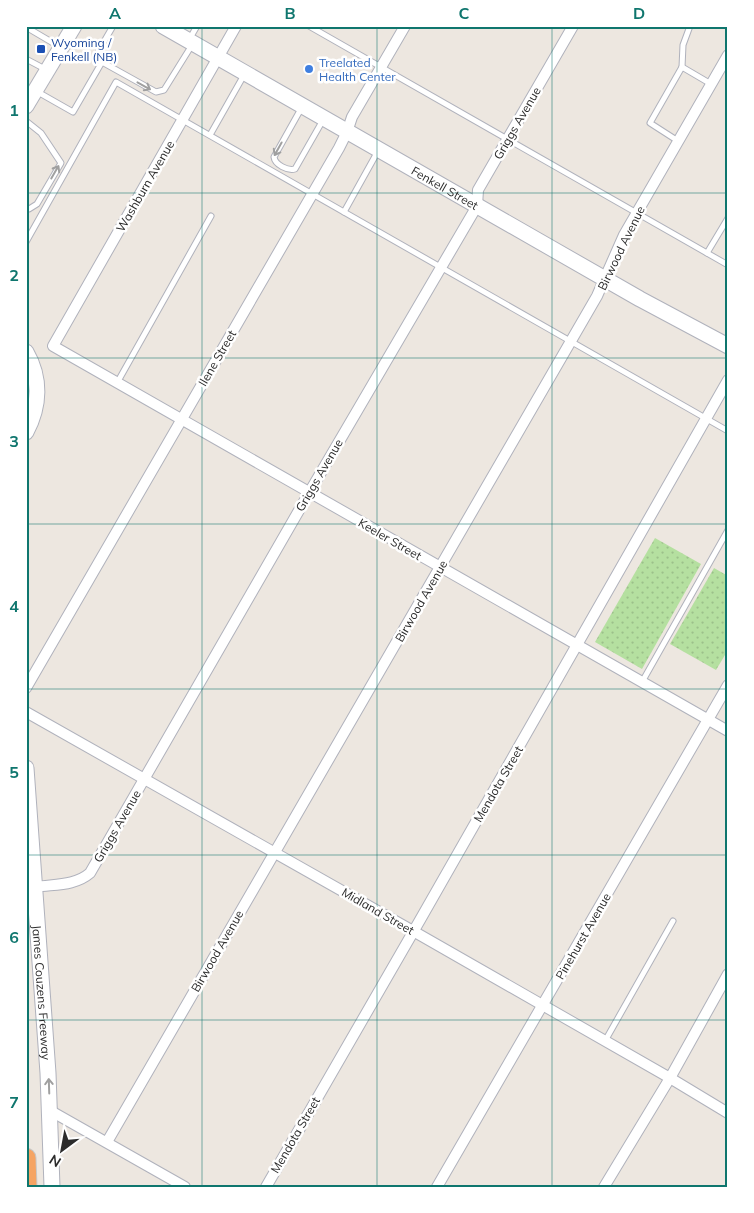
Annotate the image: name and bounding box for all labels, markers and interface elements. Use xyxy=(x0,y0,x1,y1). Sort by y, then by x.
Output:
text: A xyxy=(109,3,121,23)
text: B xyxy=(284,3,296,23)
text: C xyxy=(459,3,470,23)
text: D xyxy=(633,3,645,23)
place label: Wyoming / Fenkell (NB) xyxy=(51,35,117,64)
marker: Wyoming / Fenkell (NB) xyxy=(35,43,47,55)
place label: Treelated Health Center xyxy=(319,55,396,84)
marker: Treelated Health Center xyxy=(303,63,315,75)
one-way arrow xyxy=(137,81,152,91)
street label: Griggs Avenue xyxy=(490,84,544,162)
text: 1 xyxy=(9,100,19,120)
street label: Washburn Avenue xyxy=(113,138,177,234)
one-way arrow xyxy=(273,142,283,156)
street label: Fenkell Street xyxy=(409,162,481,213)
one-way arrow xyxy=(51,166,61,180)
street label: Birwood Avenue xyxy=(594,203,648,293)
text: 2 xyxy=(9,265,19,285)
street label: Ilene Street xyxy=(195,327,239,389)
text: 3 xyxy=(9,431,19,451)
street label: Griggs Avenue xyxy=(292,436,346,514)
street label: Keeler Street xyxy=(356,515,424,563)
street label: Birwood Avenue xyxy=(392,557,450,645)
text: 4 xyxy=(9,596,19,616)
street label: Mendota Street xyxy=(470,743,526,825)
text: 5 xyxy=(9,762,19,782)
street label: Griggs Avenue xyxy=(90,787,144,865)
street label: Midland Street xyxy=(339,884,417,938)
street label: Pinehurst Avenue xyxy=(552,890,614,982)
street label: Birwood Avenue xyxy=(188,907,246,995)
street label: James Couzens Freeway xyxy=(30,924,55,1061)
text: 6 xyxy=(9,927,19,947)
one-way arrow xyxy=(44,1078,54,1094)
text: 7 xyxy=(9,1092,19,1112)
street label: Mendota Street xyxy=(267,1094,323,1176)
north arrow xyxy=(38,1126,88,1176)
text: N xyxy=(46,1151,64,1171)

